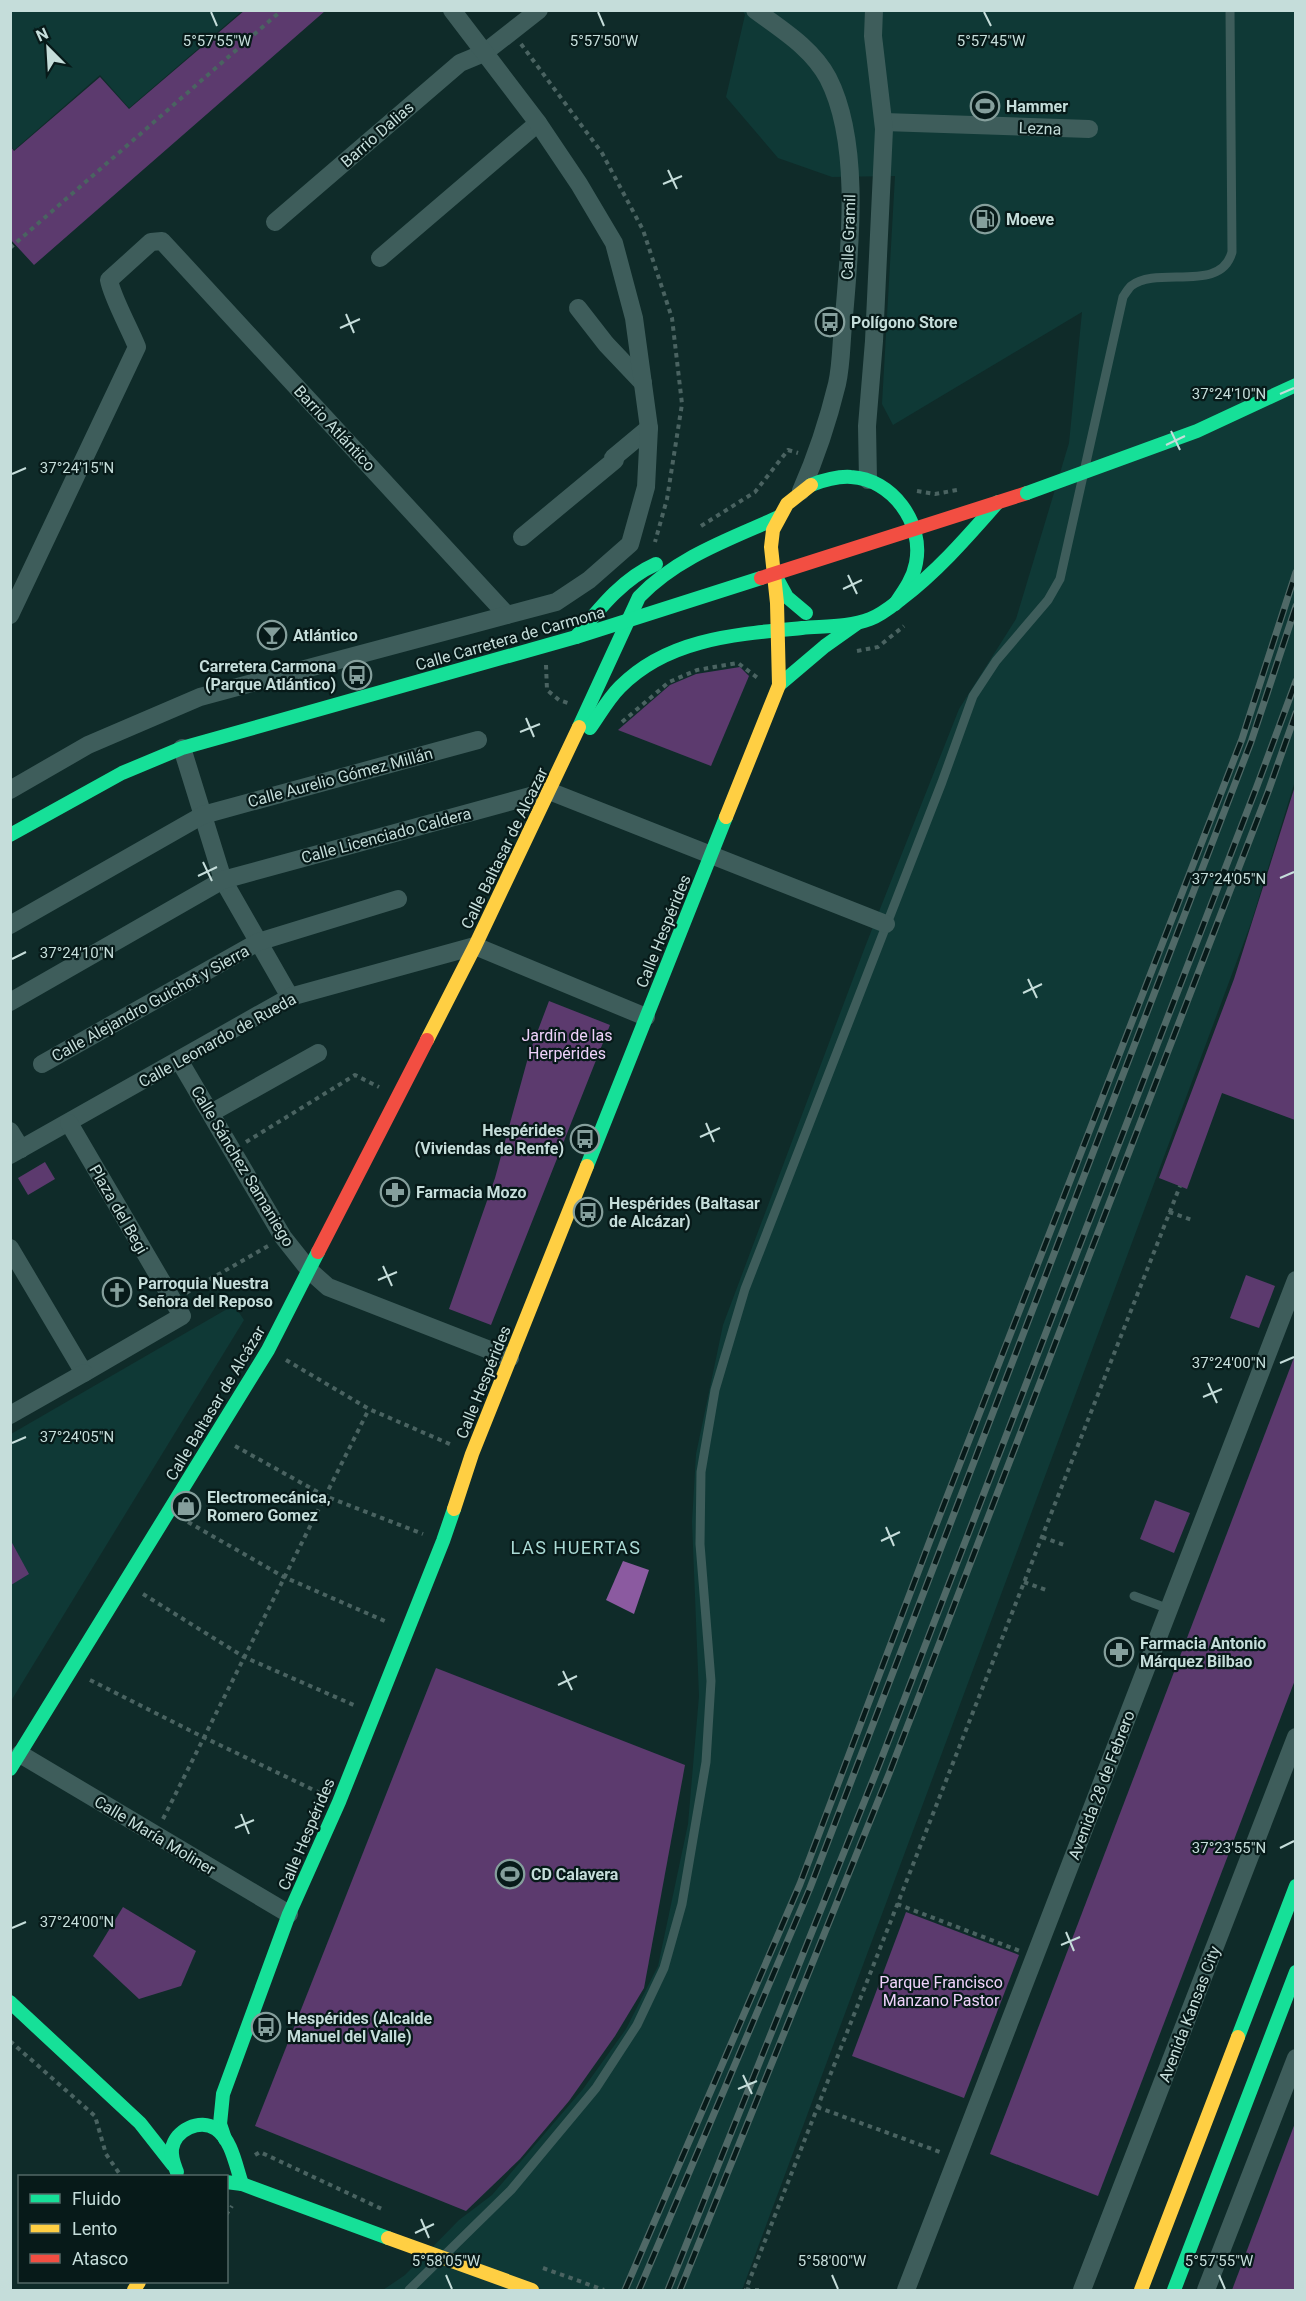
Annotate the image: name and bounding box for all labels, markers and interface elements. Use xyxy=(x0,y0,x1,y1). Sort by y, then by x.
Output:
north arrow xyxy=(18,18,78,78)
text: N xyxy=(33,24,51,46)
text: 5°57'55"W xyxy=(183,32,251,50)
text: 5°57'50"W xyxy=(570,32,638,50)
text: 5°57'45"W xyxy=(957,32,1025,50)
sports icon: Hammer xyxy=(969,90,1001,122)
place label: Hammer xyxy=(1006,97,1068,116)
street label: Barrio Dalias xyxy=(337,98,418,171)
street label: Lezna xyxy=(1018,118,1062,139)
street label: Calle Gramil xyxy=(838,194,859,280)
fuel station icon: Moeve xyxy=(969,203,1001,235)
place label: Moeve xyxy=(1006,210,1055,229)
bus stop icon: Polígono Store xyxy=(814,306,846,338)
place label: Polígono Store xyxy=(851,313,958,332)
street label: Barrio Atlántico xyxy=(290,382,379,475)
text: 37°24'10"N xyxy=(1192,385,1266,403)
text: 37°24'15"N xyxy=(40,459,114,477)
street label: Calle Carretera de Carmona xyxy=(413,602,607,675)
bar icon: Atlántico xyxy=(256,619,288,651)
place label: Atlántico xyxy=(293,626,358,645)
place label: Carretera Carmona (Parque Atlántico) xyxy=(199,657,336,694)
bus stop icon: Carretera Carmona (Parque Atlántico) xyxy=(341,659,373,691)
street label: Calle Aurelio Gómez Millán xyxy=(246,744,435,811)
street label: Calle Baltasar de Alcazar xyxy=(457,764,552,932)
street label: Calle Licenciado Caldera xyxy=(299,804,473,867)
text: 37°24'05"N xyxy=(1192,870,1266,888)
street label: Calle Hespérides xyxy=(632,872,695,990)
street label: Calle Alejandro Guichot y Sierra xyxy=(48,941,252,1066)
text: 37°24'10"N xyxy=(40,944,114,962)
street label: Calle Leonardo de Rueda xyxy=(135,989,299,1092)
park label: Jardín de las Herpérides xyxy=(522,1026,612,1063)
street label: Calle Sánchez Samaniego xyxy=(187,1082,298,1250)
place label: Hespérides (Viviendas de Renfe) xyxy=(415,1121,564,1158)
bus stop icon: Hespérides (Viviendas de Renfe) xyxy=(569,1123,601,1155)
street label: Plaza del Begi xyxy=(85,1161,152,1257)
pharmacy icon: Farmacia Mozo xyxy=(379,1176,411,1208)
place label: Farmacia Mozo xyxy=(416,1183,526,1202)
place label: Hespérides (Baltasar de Alcázar) xyxy=(609,1194,760,1231)
bus stop icon: Hespérides (Baltasar de Alcázar) xyxy=(572,1196,604,1228)
place label: Parroquia Nuestra Señora del Reposo xyxy=(138,1274,273,1311)
church icon: Parroquia Nuestra Señora del Reposo xyxy=(101,1276,133,1308)
street label: Calle Baltasar de Alcázar xyxy=(162,1322,269,1484)
street label: Calle Hespérides xyxy=(452,1323,515,1441)
text: 37°24'00"N xyxy=(1192,1354,1266,1372)
text: 37°24'05"N xyxy=(40,1428,114,1446)
place label: Electromecánica, Romero Gomez xyxy=(207,1488,331,1525)
shop icon: Electromecánica, Romero Gomez xyxy=(170,1490,202,1522)
district label: LAS HUERTAS xyxy=(511,1537,641,1558)
place label: Farmacia Antonio Márquez Bilbao xyxy=(1140,1634,1266,1671)
pharmacy icon: Farmacia Antonio Márquez Bilbao xyxy=(1103,1636,1135,1668)
street label: Avenida 28 de Febrero xyxy=(1064,1708,1139,1862)
street label: Calle Hespérides xyxy=(274,1775,339,1893)
street label: Calle María Moliner xyxy=(91,1792,219,1879)
text: 37°23'55"N xyxy=(1192,1839,1266,1857)
sports icon: CD Calavera xyxy=(494,1858,526,1890)
place label: CD Calavera xyxy=(531,1865,619,1884)
text: 37°24'00"N xyxy=(40,1913,114,1931)
street label: Avenida Kansas City xyxy=(1155,1943,1224,2085)
park label: Parque Francisco Manzano Pastor xyxy=(879,1973,1003,2010)
place label: Hespérides (Alcalde Manuel del Valle) xyxy=(287,2009,432,2046)
bus stop icon: Hespérides (Alcalde Manuel del Valle) xyxy=(250,2011,282,2043)
legend xyxy=(18,2175,228,2283)
text: Fluido xyxy=(72,2188,121,2209)
text: Lento xyxy=(72,2218,117,2239)
text: Atasco xyxy=(72,2248,128,2269)
text: 5°58'05"W xyxy=(412,2252,480,2270)
text: 5°58'00"W xyxy=(798,2252,866,2270)
text: 5°57'55"W xyxy=(1185,2252,1253,2270)

